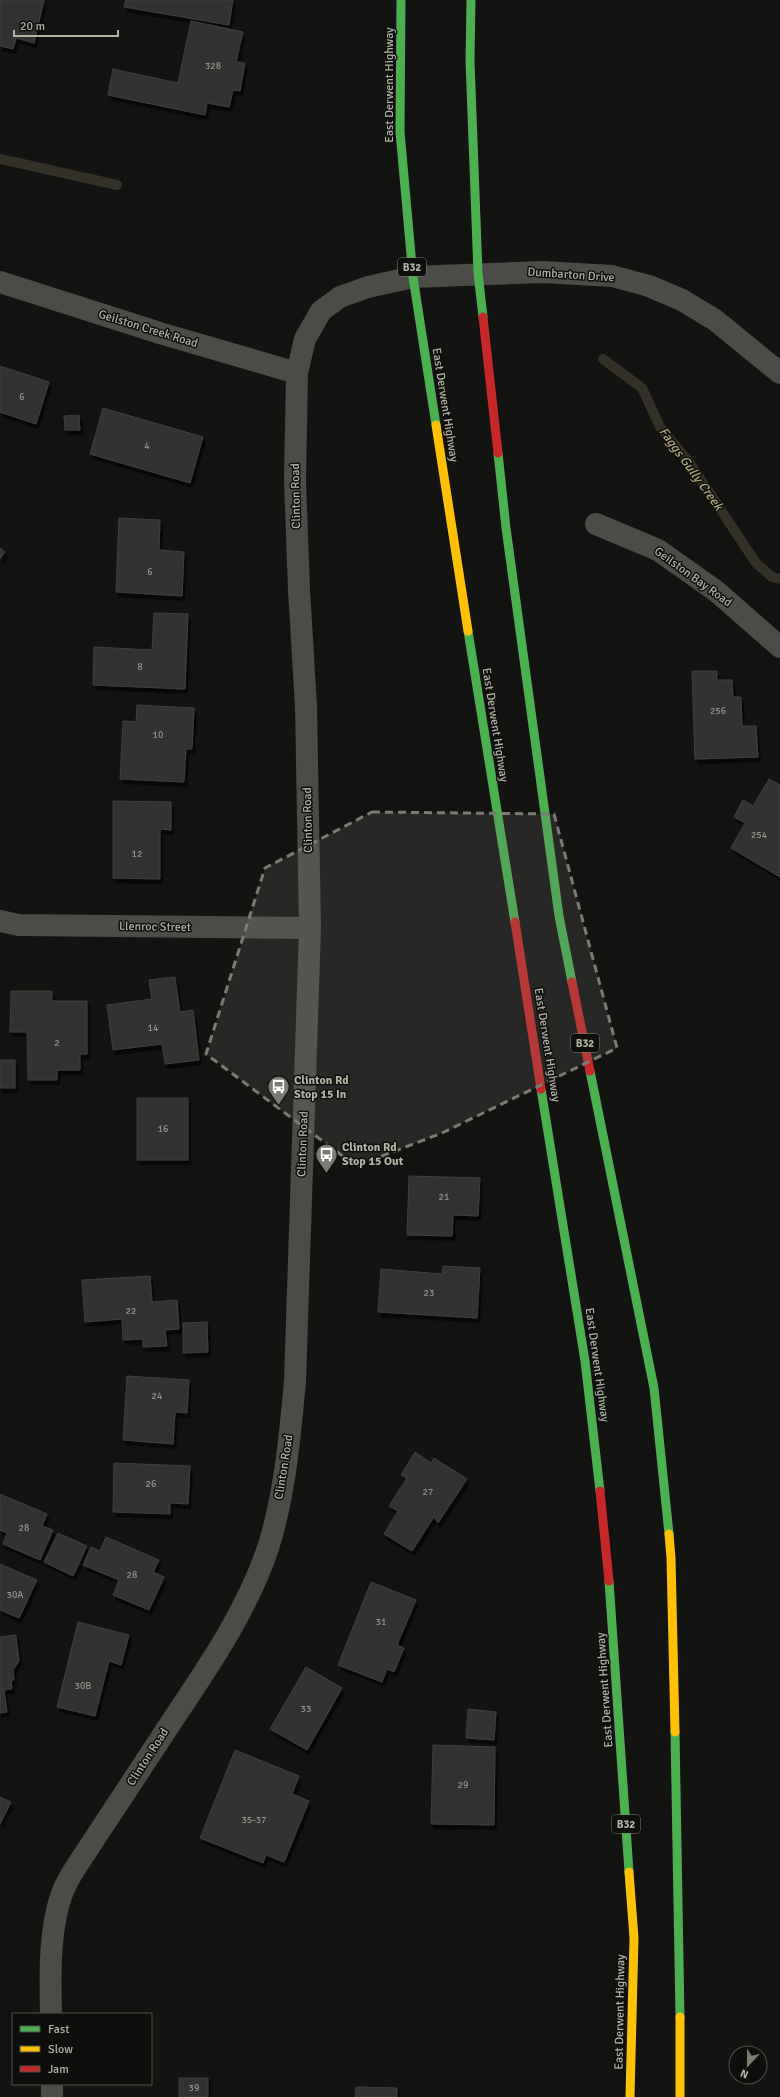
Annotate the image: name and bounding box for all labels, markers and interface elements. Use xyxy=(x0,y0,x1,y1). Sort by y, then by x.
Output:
scale bar xyxy=(14,12,118,38)
text: 20 m xyxy=(20,19,45,34)
street label: East Derwent Highway xyxy=(382,27,397,143)
house number: 328 xyxy=(205,60,221,72)
road number: B32 xyxy=(398,258,426,276)
street label: Dumbarton Drive xyxy=(527,264,615,286)
street label: Geilston Creek Road xyxy=(97,307,199,351)
street label: East Derwent Highway xyxy=(429,347,461,464)
house number: 6 xyxy=(19,391,25,403)
water label: Faggs Gully Creek xyxy=(655,424,727,515)
house number: 4 xyxy=(144,440,150,452)
street label: Clinton Road xyxy=(288,463,304,529)
street label: Geilston Bay Road xyxy=(651,544,735,610)
house number: 6 xyxy=(147,566,153,578)
house number: 8 xyxy=(137,661,143,673)
street label: East Derwent Highway xyxy=(479,667,511,784)
house number: 256 xyxy=(710,705,726,717)
house number: 10 xyxy=(153,729,163,741)
street label: Clinton Road xyxy=(300,787,316,853)
house number: 254 xyxy=(751,829,768,841)
house number: 12 xyxy=(132,848,142,860)
street label: Llenroc Street xyxy=(119,919,191,935)
street label: East Derwent Highway xyxy=(531,987,563,1104)
house number: 14 xyxy=(148,1022,159,1034)
road number: B32 xyxy=(571,1034,599,1052)
house number: 2 xyxy=(54,1037,60,1049)
place label: Clinton Rd Stop 15 In xyxy=(294,1073,349,1102)
bus stop icon: Clinton Rd Stop 15 In xyxy=(266,1074,292,1107)
street label: Clinton Road xyxy=(294,1111,312,1177)
house number: 16 xyxy=(158,1123,168,1135)
place label: Clinton Rd Stop 15 Out xyxy=(342,1140,404,1169)
bus stop icon: Clinton Rd Stop 15 Out xyxy=(313,1141,339,1174)
house number: 21 xyxy=(439,1191,449,1203)
house number: 23 xyxy=(424,1287,434,1299)
house number: 22 xyxy=(126,1305,136,1317)
street label: East Derwent Highway xyxy=(582,1307,613,1424)
house number: 24 xyxy=(152,1390,163,1402)
street label: Clinton Road xyxy=(271,1433,297,1501)
house number: 26 xyxy=(146,1478,156,1490)
house number: 27 xyxy=(423,1486,433,1498)
house number: 28 xyxy=(19,1522,29,1534)
house number: 28 xyxy=(127,1569,137,1581)
house number: 30A xyxy=(7,1589,23,1601)
house number: 31 xyxy=(376,1616,386,1628)
street label: East Derwent Highway xyxy=(593,1632,617,1748)
house number: 30B xyxy=(75,1680,91,1692)
house number: 33 xyxy=(301,1703,311,1715)
street label: Clinton Road xyxy=(124,1725,172,1789)
house number: 29 xyxy=(458,1779,468,1791)
house number: 35-37 xyxy=(241,1814,267,1826)
road number: B32 xyxy=(612,1815,640,1833)
street label: East Derwent Highway xyxy=(611,1954,629,2070)
legend xyxy=(12,2013,152,2085)
text: Fast xyxy=(48,2022,69,2037)
text: Slow xyxy=(48,2042,73,2057)
north arrow xyxy=(728,2045,768,2085)
text: Jam xyxy=(48,2062,69,2077)
text: N xyxy=(738,2066,750,2081)
house number: 39 xyxy=(189,2082,199,2094)

